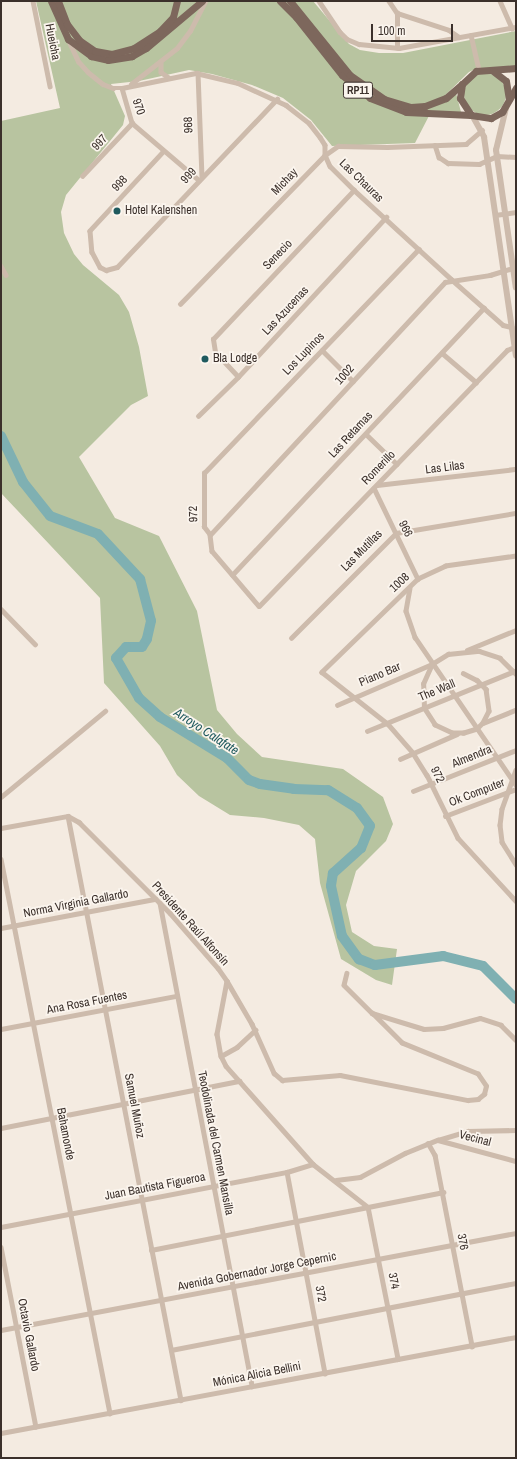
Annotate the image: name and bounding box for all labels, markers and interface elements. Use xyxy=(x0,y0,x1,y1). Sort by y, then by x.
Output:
scale bar xyxy=(373,16,455,42)
street label: Hueicha xyxy=(41,23,63,61)
text: 100 m xyxy=(378,23,405,39)
road number: RP11 xyxy=(342,81,374,99)
street label: 970 xyxy=(129,97,147,117)
street label: 968 xyxy=(181,116,197,134)
street label: 997 xyxy=(89,132,111,154)
street label: Las Chauras xyxy=(336,156,386,206)
street label: 999 xyxy=(178,165,200,187)
street label: Michay xyxy=(269,166,301,198)
street label: 998 xyxy=(109,173,131,195)
place label: Hotel Kalenshen xyxy=(125,204,197,218)
marker: Hotel Kalenshen xyxy=(112,206,122,216)
street label: Senecio xyxy=(260,237,296,273)
street label: Las Azucenas xyxy=(260,283,312,339)
street label: Los Lupinos xyxy=(280,330,328,378)
place label: Bla Lodge xyxy=(213,352,257,366)
marker: Bla Lodge xyxy=(200,354,210,364)
street label: 1002 xyxy=(332,362,358,388)
street label: Las Retamas xyxy=(326,409,376,461)
street label: Romerillo xyxy=(359,448,399,488)
street label: Las Lilas xyxy=(425,458,465,478)
street label: 972 xyxy=(187,506,201,522)
street label: 966 xyxy=(395,518,415,540)
street label: Las Mutillas xyxy=(338,527,386,575)
street label: 1008 xyxy=(387,570,413,596)
street label: Piano Bar xyxy=(357,660,403,690)
street label: The Wall xyxy=(416,677,458,705)
water label: Arroyo Calafate xyxy=(171,705,241,759)
street label: Almendra xyxy=(450,742,494,772)
street label: 972 xyxy=(427,764,447,786)
street label: Ok Computer xyxy=(447,776,507,810)
street label: Presidente Raúl Alfonsín xyxy=(148,879,232,969)
street label: Norma Virginia Gallardo xyxy=(22,887,130,921)
street label: Ana Rosa Fuentes xyxy=(46,988,128,1018)
street label: Teodolinada del Carmen Mansilla xyxy=(194,1070,236,1216)
street label: Samuel Muñoz xyxy=(121,1072,147,1140)
street label: Bahamonde xyxy=(53,1107,77,1161)
street label: Vecinal xyxy=(458,1128,492,1150)
street label: Juan Bautista Figueroa xyxy=(103,1170,207,1204)
street label: 376 xyxy=(453,1233,471,1251)
street label: Avenida Gobernador Jorge Cepernic xyxy=(177,1250,337,1294)
street label: 374 xyxy=(384,1272,402,1290)
street label: 372 xyxy=(311,1285,329,1303)
street label: Octavio Gallardo xyxy=(14,1297,42,1373)
street label: Mónica Alicia Bellini xyxy=(212,1359,302,1391)

